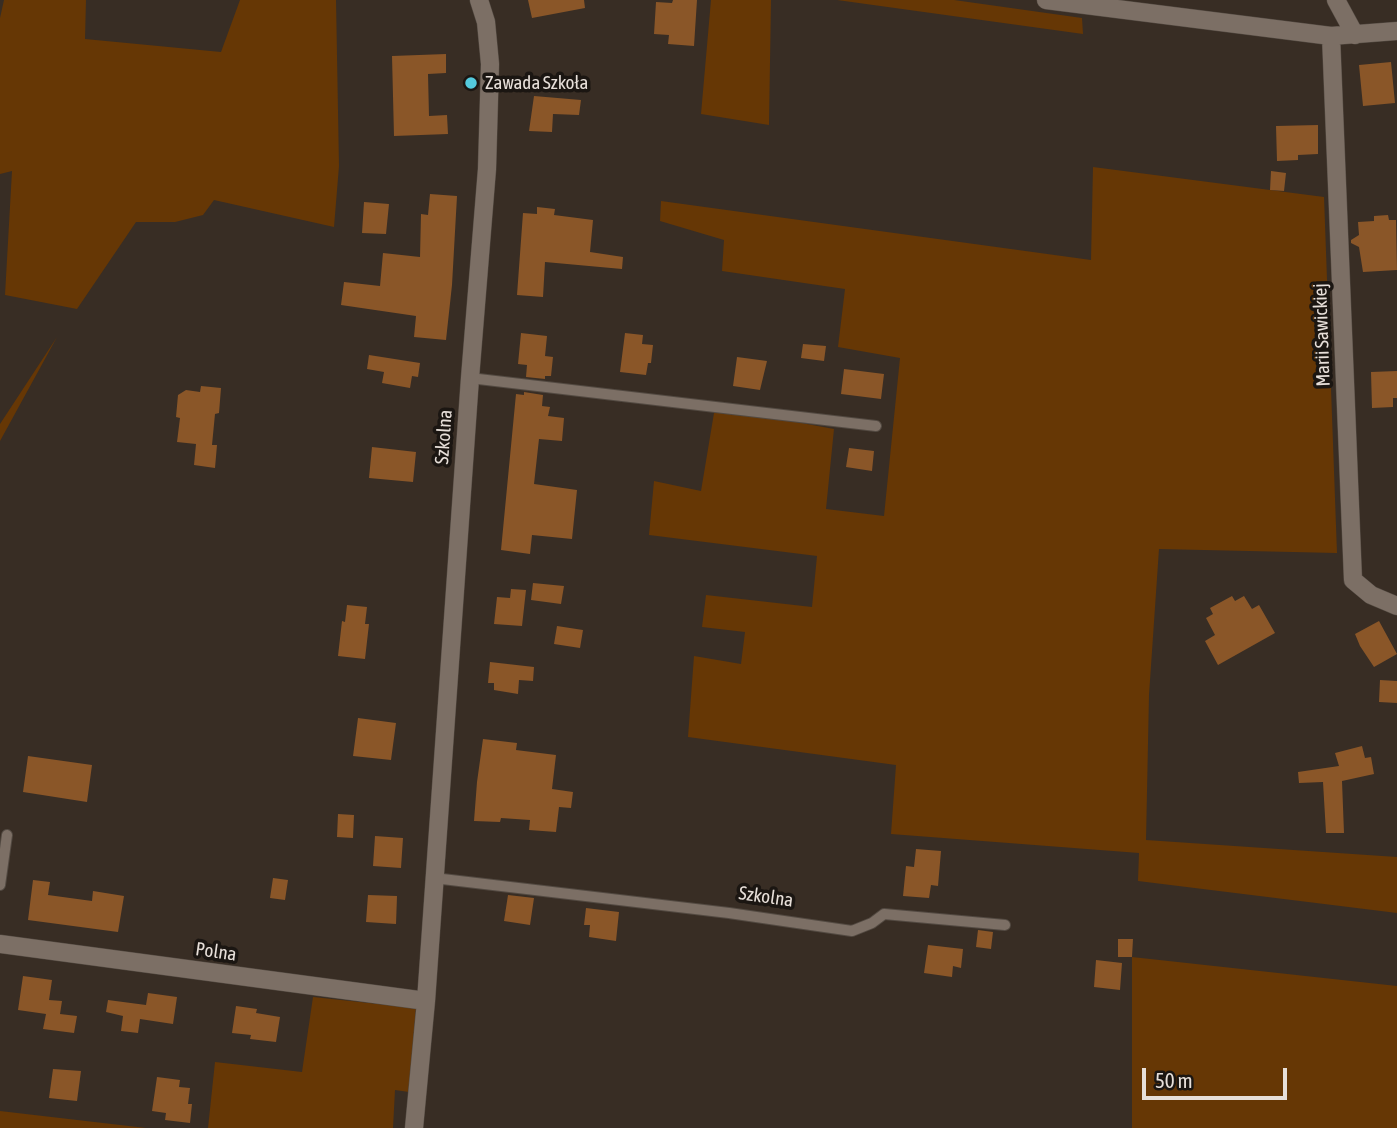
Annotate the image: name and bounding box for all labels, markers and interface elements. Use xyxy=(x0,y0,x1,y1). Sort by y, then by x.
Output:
place label: Zawada Szkoła xyxy=(485,72,588,94)
marker: Zawada Szkoła xyxy=(463,75,479,91)
street label: Marii Sawickiej xyxy=(1309,283,1335,387)
street label: Szkolna xyxy=(431,409,457,465)
street label: Szkolna xyxy=(737,882,795,912)
street label: Polna xyxy=(194,938,238,966)
scale bar xyxy=(1145,1054,1290,1098)
text: 50 m xyxy=(1155,1068,1193,1092)

